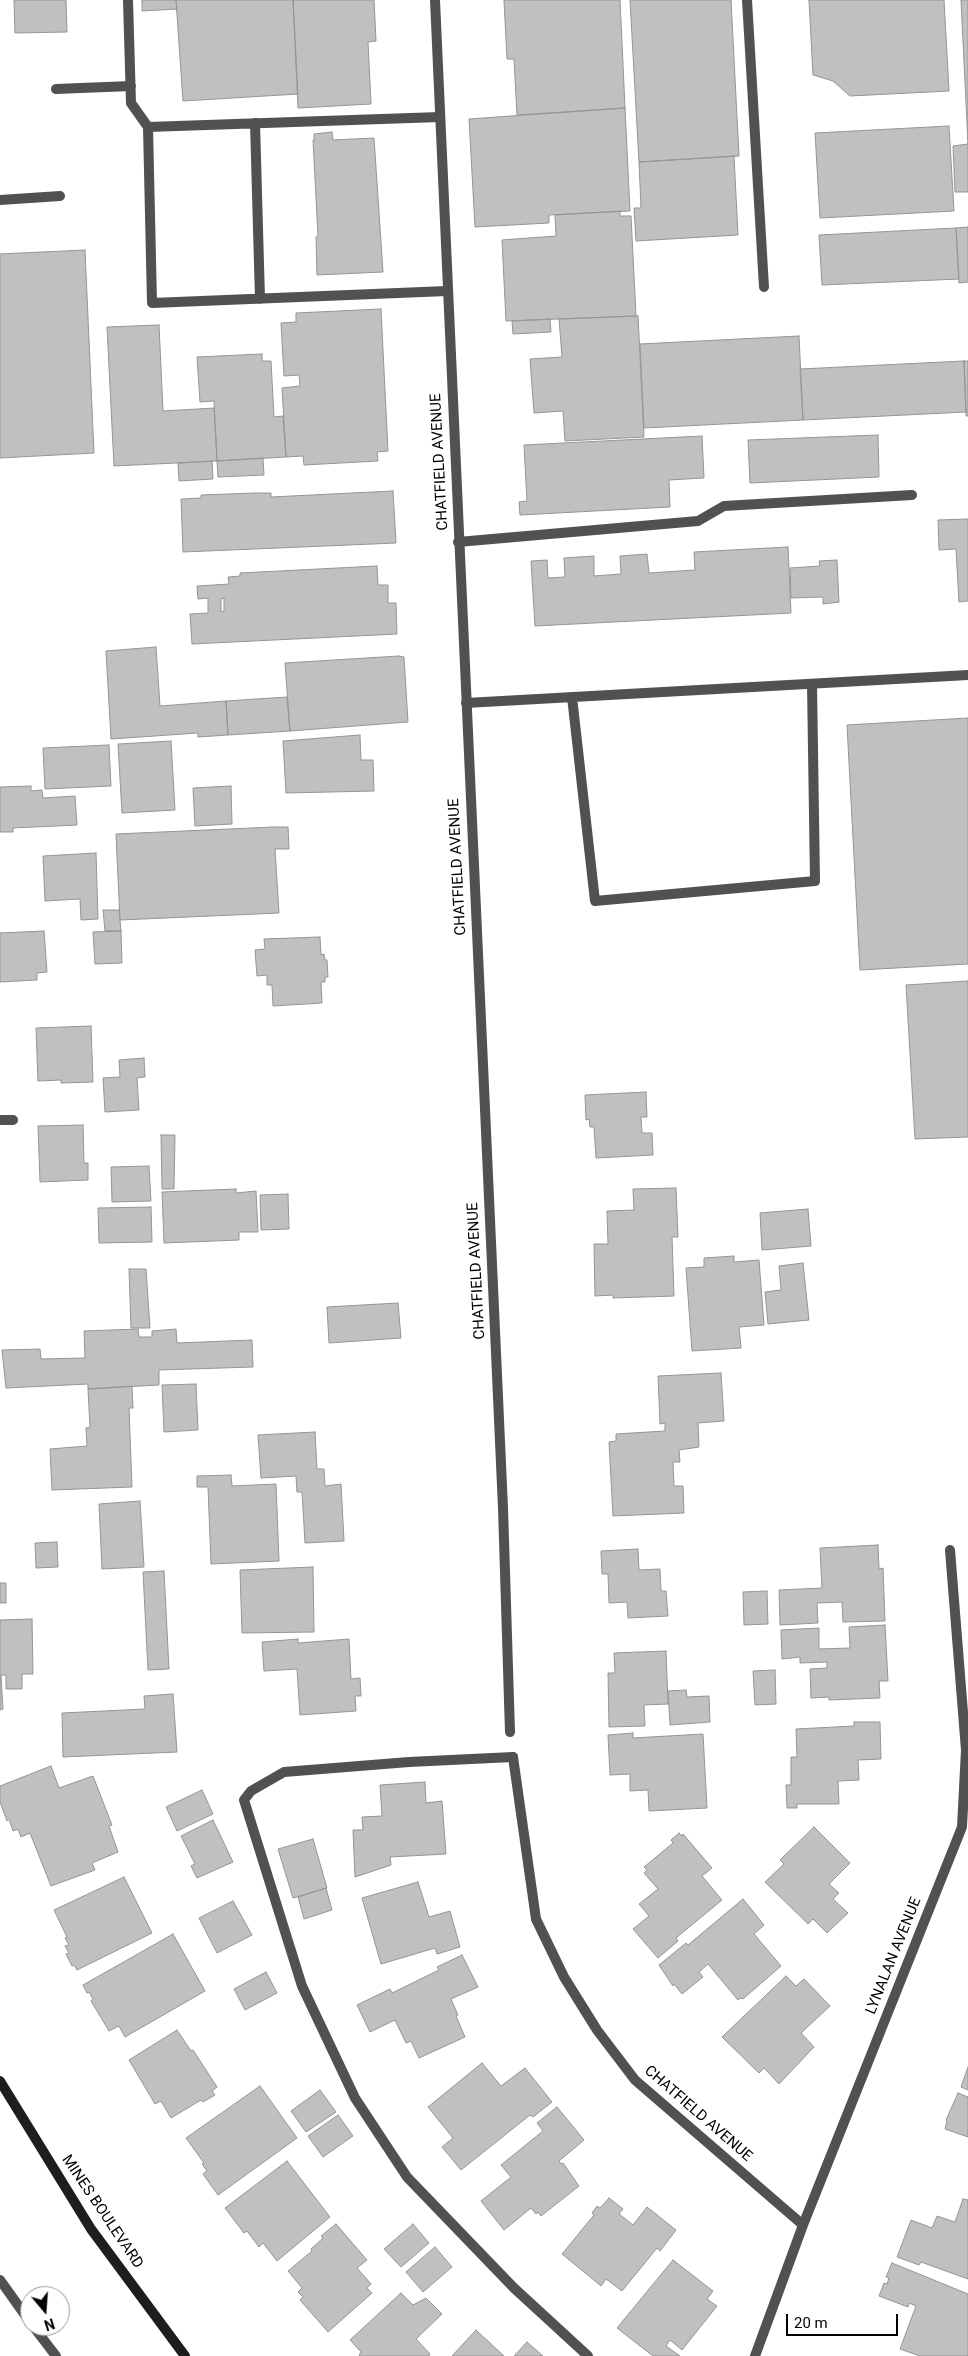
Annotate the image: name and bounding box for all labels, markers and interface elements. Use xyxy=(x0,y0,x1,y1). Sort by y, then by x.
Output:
street label: CHATFIELD AVENUE xyxy=(427,393,453,531)
street label: CHATFIELD AVENUE xyxy=(445,798,471,936)
street label: CHATFIELD AVENUE xyxy=(464,1202,490,1340)
street label: LYNALAN AVENUE xyxy=(862,1895,926,2017)
street label: CHATFIELD AVENUE xyxy=(640,2062,756,2166)
street label: MINES BOULEVARD xyxy=(57,2152,147,2272)
north arrow xyxy=(20,2286,70,2336)
scale bar xyxy=(788,2304,900,2336)
text: 20 m xyxy=(794,2314,828,2332)
text: N xyxy=(42,2315,57,2333)

